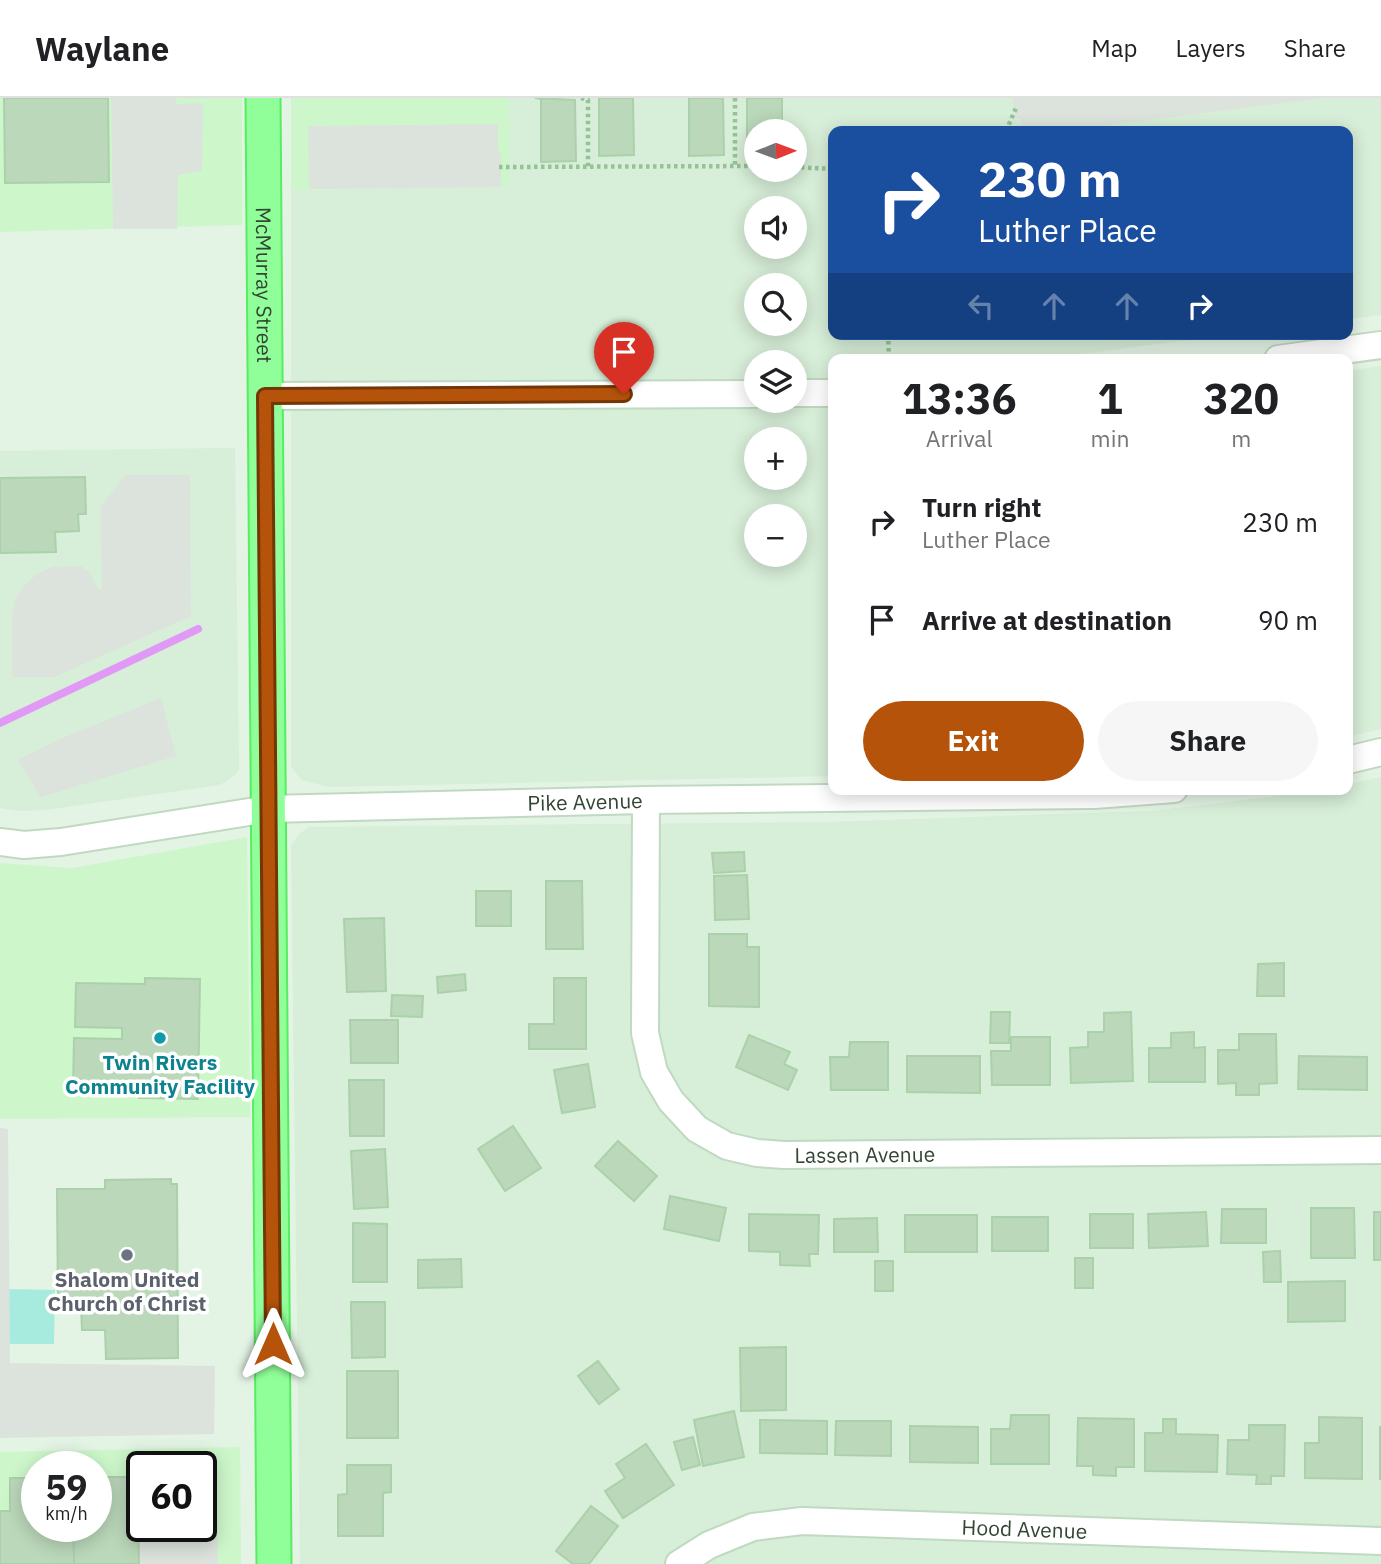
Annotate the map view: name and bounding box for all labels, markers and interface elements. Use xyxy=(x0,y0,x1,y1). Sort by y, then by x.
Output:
text: Waylane xyxy=(35,27,169,70)
text: Map xyxy=(1091,32,1138,64)
text: Layers xyxy=(1176,32,1246,64)
text: Share xyxy=(1284,32,1346,64)
north arrow xyxy=(744,119,807,182)
map controls xyxy=(744,119,807,567)
text: 230 m xyxy=(978,147,1122,210)
icon: right xyxy=(863,154,954,245)
button: sound xyxy=(744,196,807,259)
street label: McMurray Street xyxy=(250,207,279,363)
text: Luther Place xyxy=(978,209,1157,251)
button: search xyxy=(744,273,807,336)
icon: left xyxy=(962,287,1000,325)
icon: ahead xyxy=(1035,287,1073,325)
icon: ahead xyxy=(1108,287,1146,325)
icon: right xyxy=(1181,287,1219,325)
pin xyxy=(594,322,654,394)
icon: arrive xyxy=(605,333,643,371)
button: layers xyxy=(744,350,807,413)
text: 13:36 xyxy=(902,371,1017,426)
text: 1 xyxy=(1097,371,1123,426)
text: 320 xyxy=(1203,371,1279,426)
text: Arrival xyxy=(926,423,993,453)
text: min xyxy=(1091,423,1129,453)
text: m xyxy=(1231,423,1251,453)
button: + xyxy=(744,427,807,490)
text: Turn right xyxy=(922,490,1041,524)
icon: right xyxy=(863,503,901,541)
button: − xyxy=(744,504,807,567)
text: 230 m xyxy=(1242,505,1318,539)
text: Luther Place xyxy=(922,524,1051,554)
icon: arrive xyxy=(863,601,901,639)
text: Arrive at destination xyxy=(922,603,1172,637)
text: 90 m xyxy=(1258,603,1318,637)
button: Exit xyxy=(863,701,1084,781)
button: Share xyxy=(1098,701,1318,781)
street label: Pike Avenue xyxy=(527,786,643,817)
marker: Twin Rivers Community Facility xyxy=(152,1030,168,1046)
place label: Twin Rivers Community Facility xyxy=(65,1048,256,1100)
street label: Lassen Avenue xyxy=(794,1140,935,1169)
marker: Shalom United Church of Christ xyxy=(119,1247,135,1263)
place label: Shalom United Church of Christ xyxy=(48,1265,206,1317)
position arrow xyxy=(236,1307,310,1381)
speed limit sign: 60 xyxy=(126,1451,217,1542)
text: 59 xyxy=(45,1464,88,1510)
text: km/h xyxy=(45,1502,88,1525)
street label: Hood Avenue xyxy=(961,1513,1088,1545)

